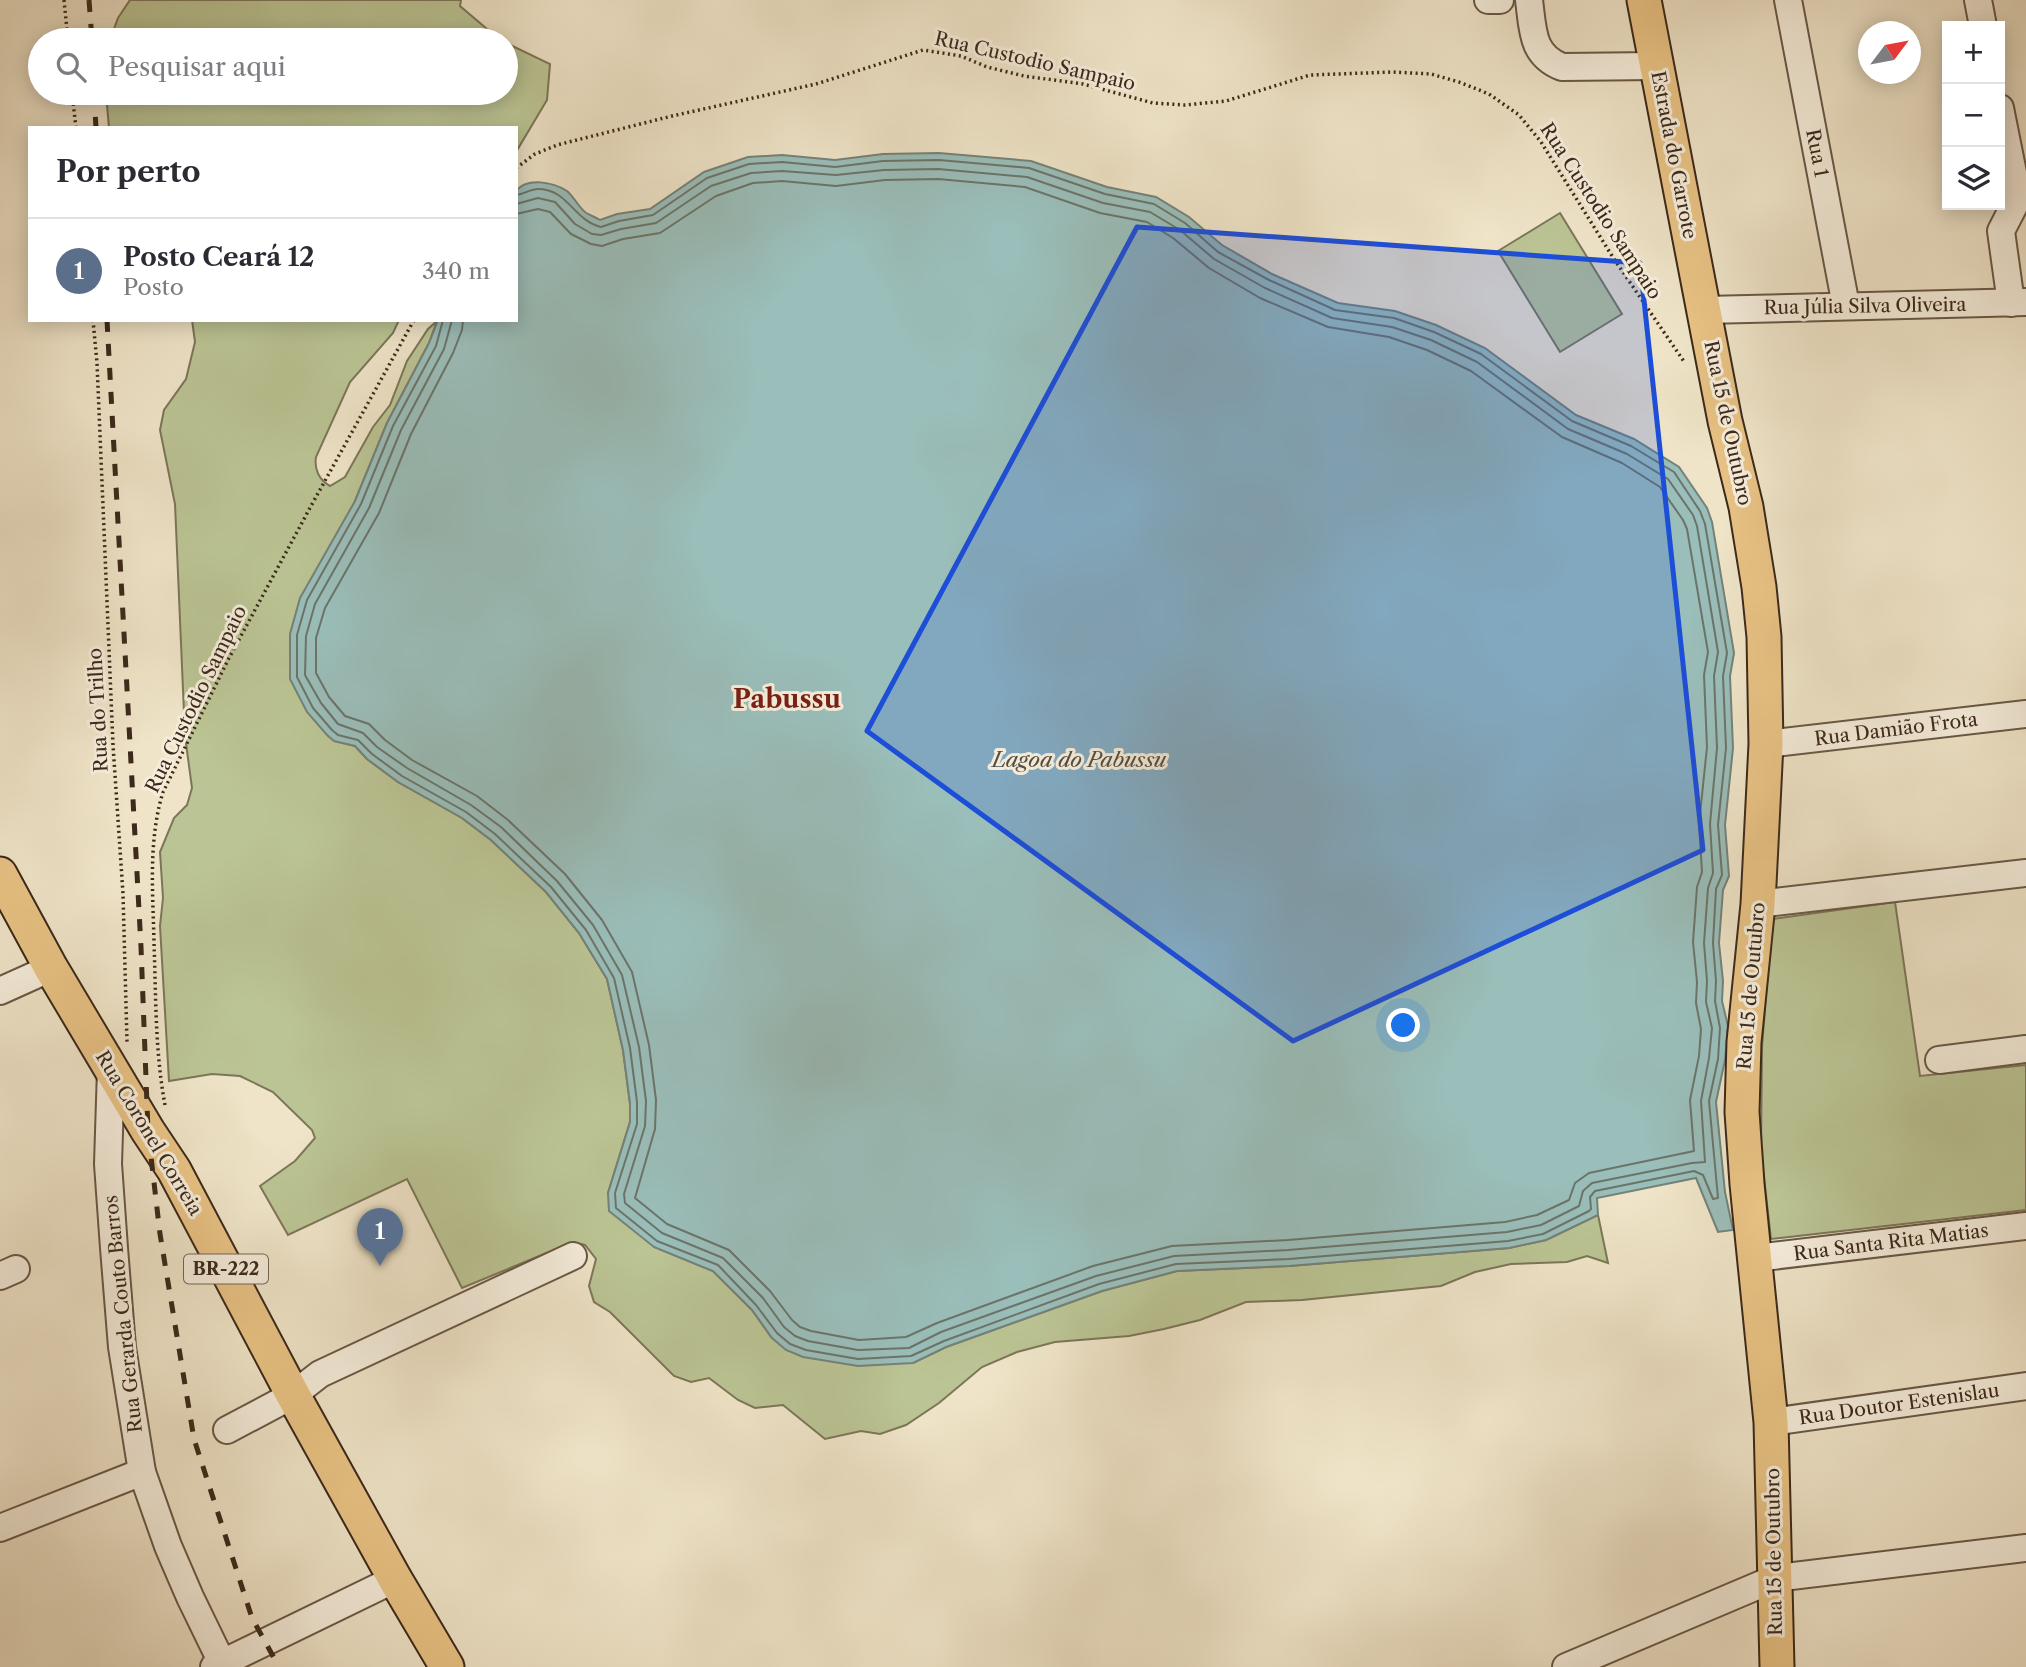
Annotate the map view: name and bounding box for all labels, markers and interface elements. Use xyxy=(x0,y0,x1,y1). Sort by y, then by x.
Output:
north arrow xyxy=(1858,21,1921,84)
map controls xyxy=(1942,21,2005,210)
button: + xyxy=(1942,21,2005,84)
street label: Rua Custodio Sampaio xyxy=(932,27,1138,95)
search box xyxy=(28,28,518,105)
icon: search xyxy=(52,48,90,86)
text: Pesquisar aqui xyxy=(108,51,286,83)
street label: Estrada do Garrote xyxy=(1646,69,1702,241)
button: − xyxy=(1942,84,2005,147)
street label: Rua Custodio Sampaio xyxy=(1535,119,1667,303)
street label: Rua 1 xyxy=(1801,127,1833,179)
button: layers xyxy=(1942,147,2005,210)
text: Por perto xyxy=(56,153,201,190)
text: Posto Ceará 12 xyxy=(123,241,314,273)
text: 1 xyxy=(74,257,84,285)
text: 340 m xyxy=(422,257,490,285)
text: Posto xyxy=(123,273,184,301)
street label: Rua Júlia Silva Oliveira xyxy=(1763,293,1967,319)
street label: Rua 15 de Outubro xyxy=(1699,338,1757,508)
street label: Rua Custodio Sampaio xyxy=(141,602,251,796)
street label: Rua do Trilho xyxy=(83,647,113,773)
district label: Pabussu xyxy=(733,683,841,715)
street label: Rua Damião Frota xyxy=(1813,708,1979,750)
water label: Lagoa do Pabussu xyxy=(990,747,1167,772)
street label: Rua 15 de Outubro xyxy=(1732,901,1770,1071)
your location xyxy=(1386,1008,1420,1042)
street label: Rua Coronel Correia xyxy=(91,1047,207,1219)
street label: Rua Gerarda Couto Barros xyxy=(99,1194,147,1434)
pin: 1 xyxy=(357,1208,403,1266)
street label: Rua Santa Rita Matias xyxy=(1792,1219,1990,1265)
road number: BR-222 xyxy=(184,1254,268,1284)
street label: Rua Doutor Estenislau xyxy=(1797,1379,2001,1429)
street label: Rua 15 de Outubro xyxy=(1761,1468,1787,1636)

